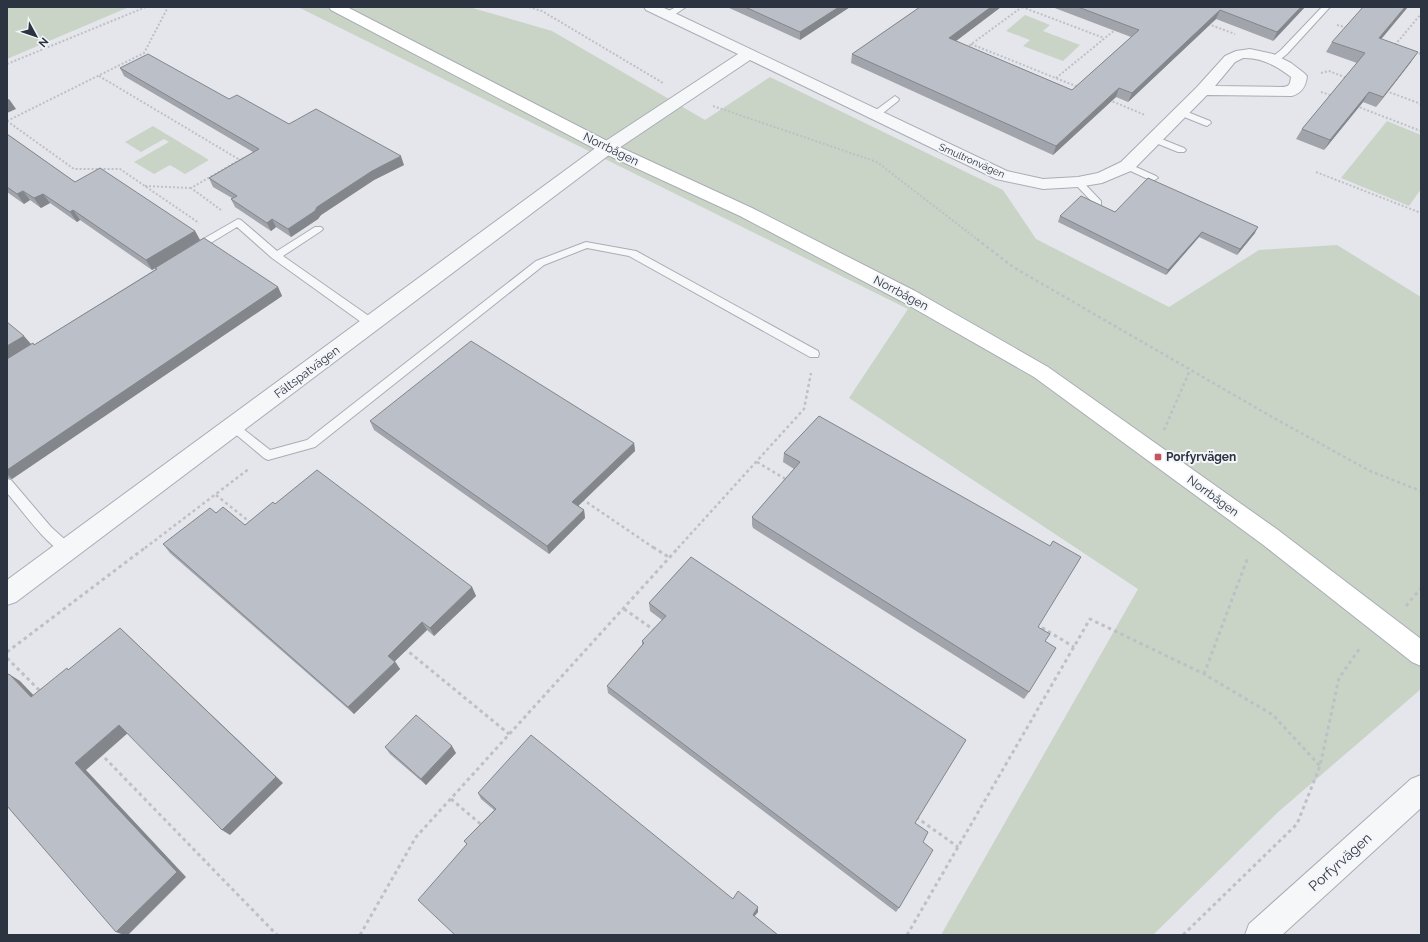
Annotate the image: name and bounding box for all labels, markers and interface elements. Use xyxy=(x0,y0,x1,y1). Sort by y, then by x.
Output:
north arrow xyxy=(16,16,56,56)
text: N xyxy=(36,35,51,50)
street label: Norrbågen xyxy=(581,130,641,168)
street label: Smultronvägen xyxy=(937,141,1007,180)
street label: Norrbågen xyxy=(871,273,931,313)
street label: Fältspatvägen xyxy=(272,343,342,401)
place label: Porfyrvägen xyxy=(1166,450,1236,464)
marker: Porfyrvägen xyxy=(1153,452,1163,462)
street label: Norrbågen xyxy=(1185,473,1241,519)
street label: Porfyrvägen xyxy=(1305,830,1375,894)

